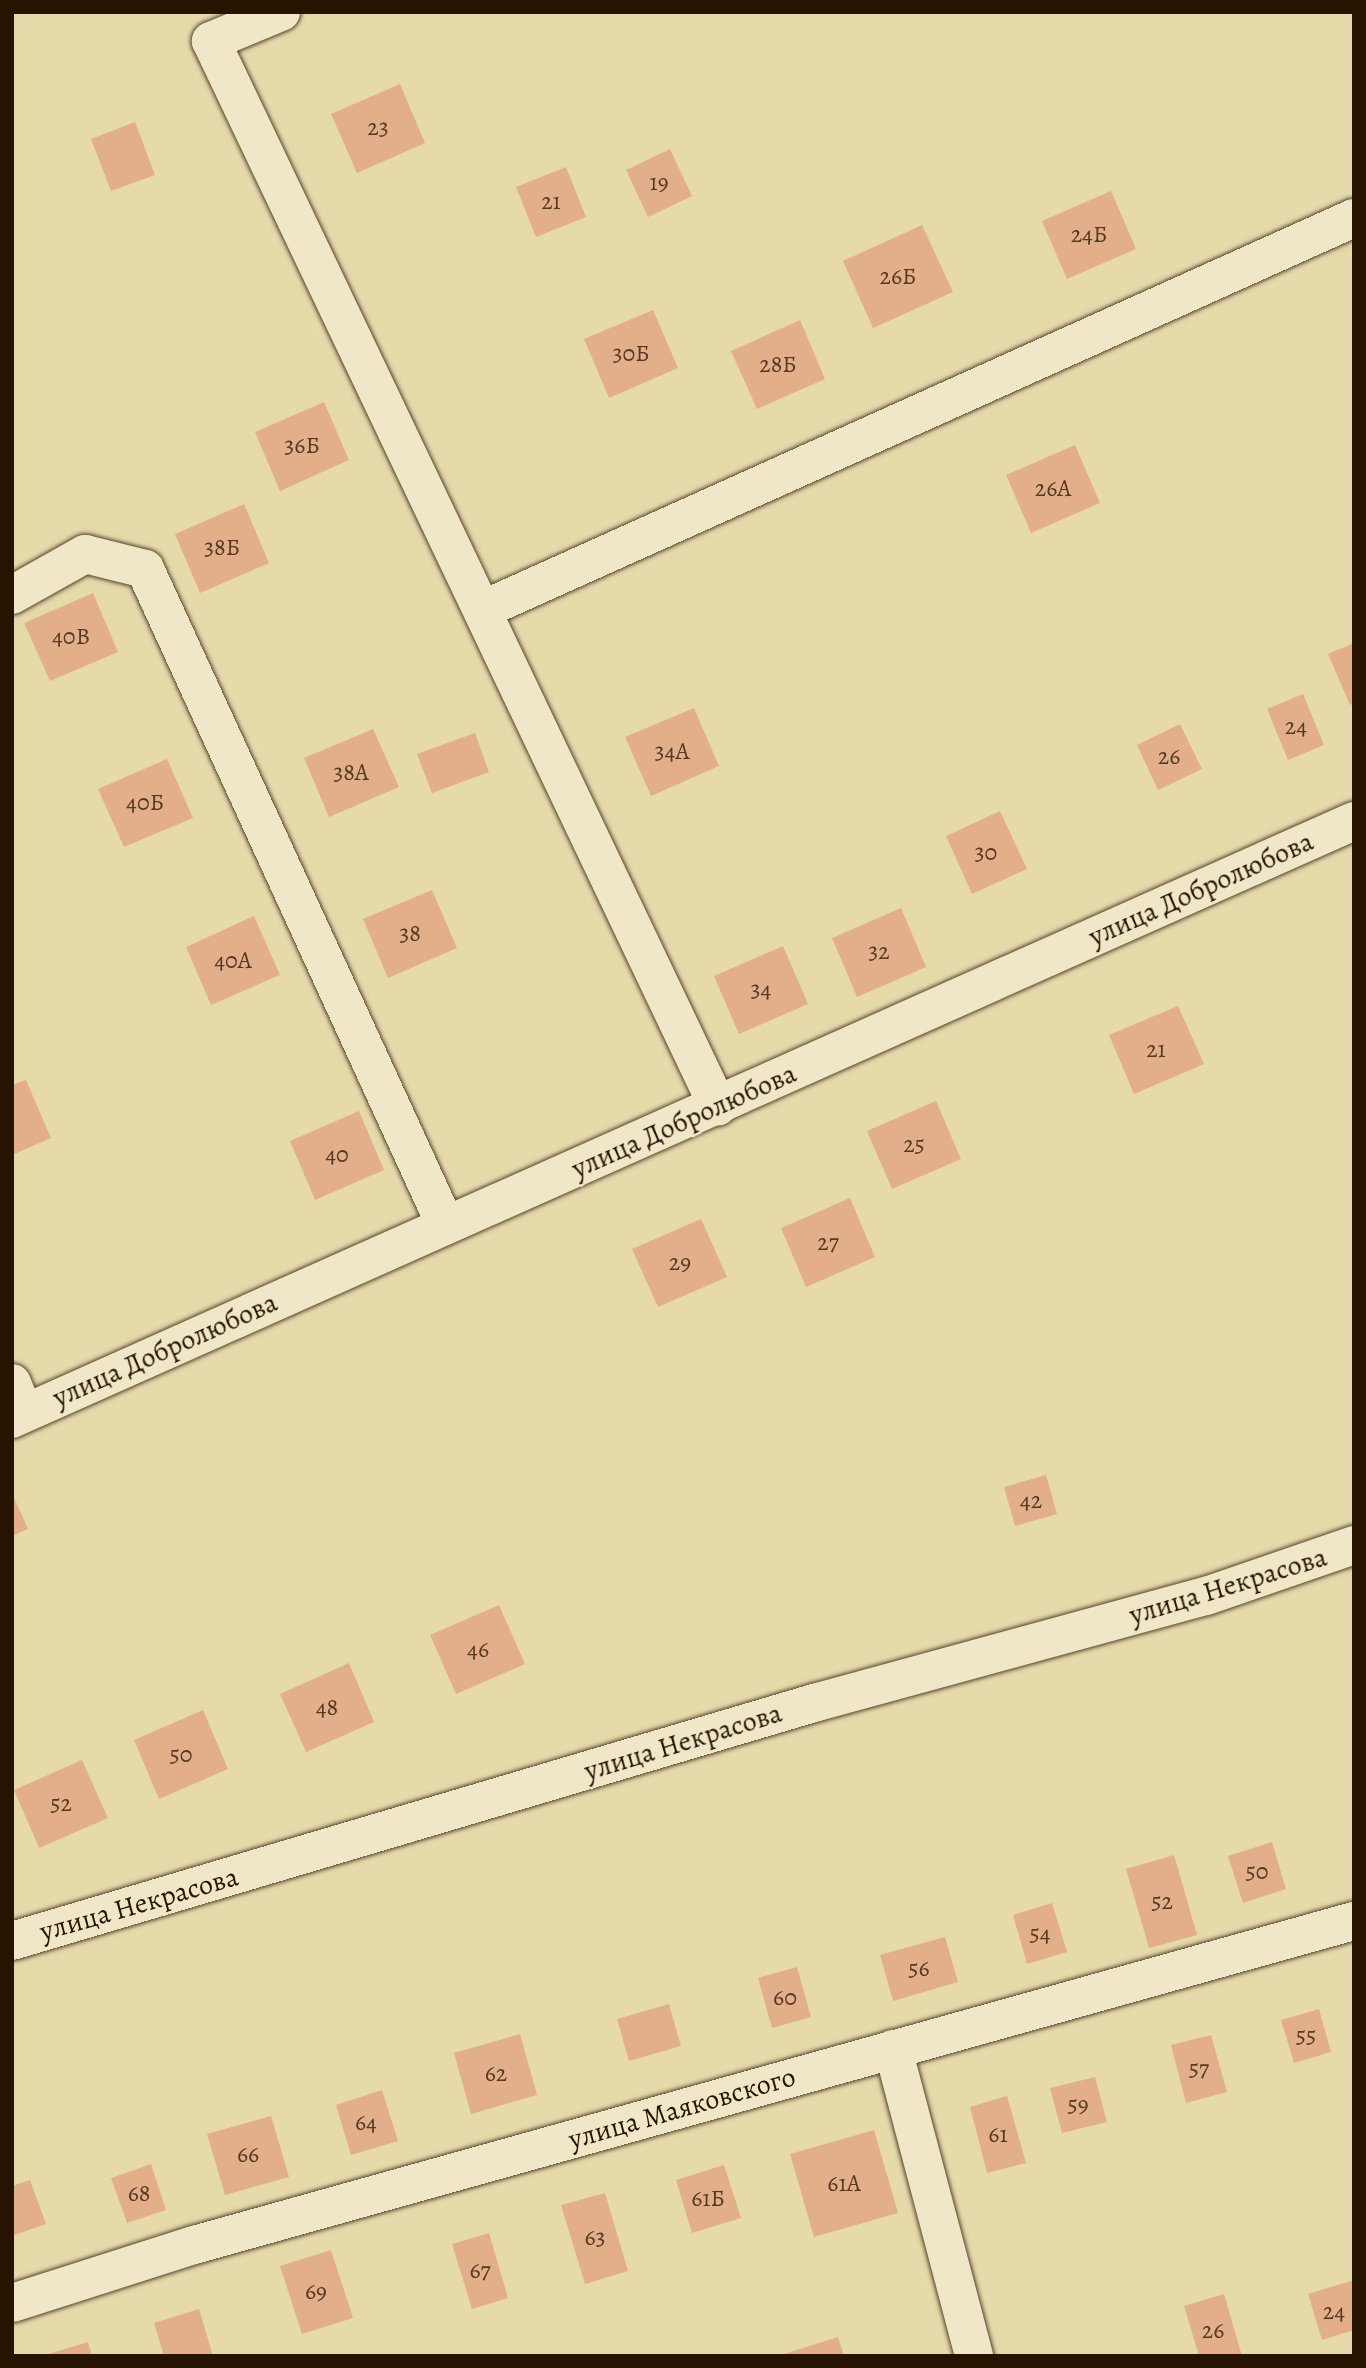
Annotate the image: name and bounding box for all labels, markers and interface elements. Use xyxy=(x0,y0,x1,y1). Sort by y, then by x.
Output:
house number: 23 xyxy=(367,114,389,142)
house number: 19 xyxy=(649,169,669,197)
house number: 21 xyxy=(541,188,561,216)
house number: 24Б xyxy=(1071,221,1107,249)
house number: 26Б xyxy=(880,263,916,291)
house number: 30Б xyxy=(612,340,650,368)
house number: 28Б xyxy=(759,351,797,379)
house number: 36Б xyxy=(284,432,320,460)
house number: 26А xyxy=(1035,475,1071,503)
house number: 38Б xyxy=(204,534,240,562)
house number: 40В xyxy=(52,623,90,651)
house number: 24 xyxy=(1285,713,1307,741)
house number: 34А xyxy=(655,738,689,766)
house number: 26 xyxy=(1158,743,1180,771)
house number: 38А xyxy=(333,759,369,787)
house number: 40Б xyxy=(126,789,164,817)
street label: улица Добролюбова xyxy=(1084,824,1318,954)
house number: 30 xyxy=(975,839,997,867)
house number: 38 xyxy=(399,920,421,948)
house number: 32 xyxy=(868,938,890,966)
house number: 40А xyxy=(214,947,252,975)
house number: 34 xyxy=(751,976,771,1004)
house number: 21 xyxy=(1146,1036,1166,1064)
street label: улица Добролюбова xyxy=(567,1056,801,1186)
house number: 25 xyxy=(903,1131,925,1159)
house number: 40 xyxy=(325,1141,349,1169)
house number: 27 xyxy=(817,1229,839,1257)
house number: 29 xyxy=(669,1249,691,1277)
street label: улица Добролюбова xyxy=(48,1285,282,1415)
house number: 42 xyxy=(1020,1487,1042,1515)
street label: улица Некрасова xyxy=(1125,1540,1331,1632)
house number: 46 xyxy=(467,1636,489,1664)
house number: 48 xyxy=(316,1694,338,1722)
street label: улица Некрасова xyxy=(580,1696,786,1788)
house number: 50 xyxy=(169,1741,193,1769)
house number: 52 xyxy=(50,1790,72,1818)
house number: 50 xyxy=(1245,1858,1269,1886)
street label: улица Некрасова xyxy=(36,1860,242,1948)
house number: 52 xyxy=(1151,1888,1173,1916)
house number: 54 xyxy=(1029,1920,1051,1948)
house number: 56 xyxy=(908,1955,930,1983)
house number: 60 xyxy=(773,1984,797,2012)
house number: 55 xyxy=(1296,2022,1316,2050)
house number: 57 xyxy=(1189,2055,1209,2083)
house number: 62 xyxy=(485,2060,507,2088)
street label: улица Маяковского xyxy=(565,2060,799,2156)
house number: 59 xyxy=(1067,2091,1089,2119)
house number: 64 xyxy=(355,2109,377,2137)
house number: 61 xyxy=(988,2121,1008,2149)
house number: 66 xyxy=(237,2141,259,2169)
house number: 61А xyxy=(827,2170,861,2198)
house number: 68 xyxy=(128,2180,150,2208)
house number: 61Б xyxy=(691,2185,725,2213)
house number: 63 xyxy=(584,2224,606,2252)
house number: 67 xyxy=(469,2257,491,2285)
house number: 69 xyxy=(305,2278,327,2306)
house number: 24 xyxy=(1323,2298,1345,2326)
house number: 26 xyxy=(1202,2317,1224,2345)

